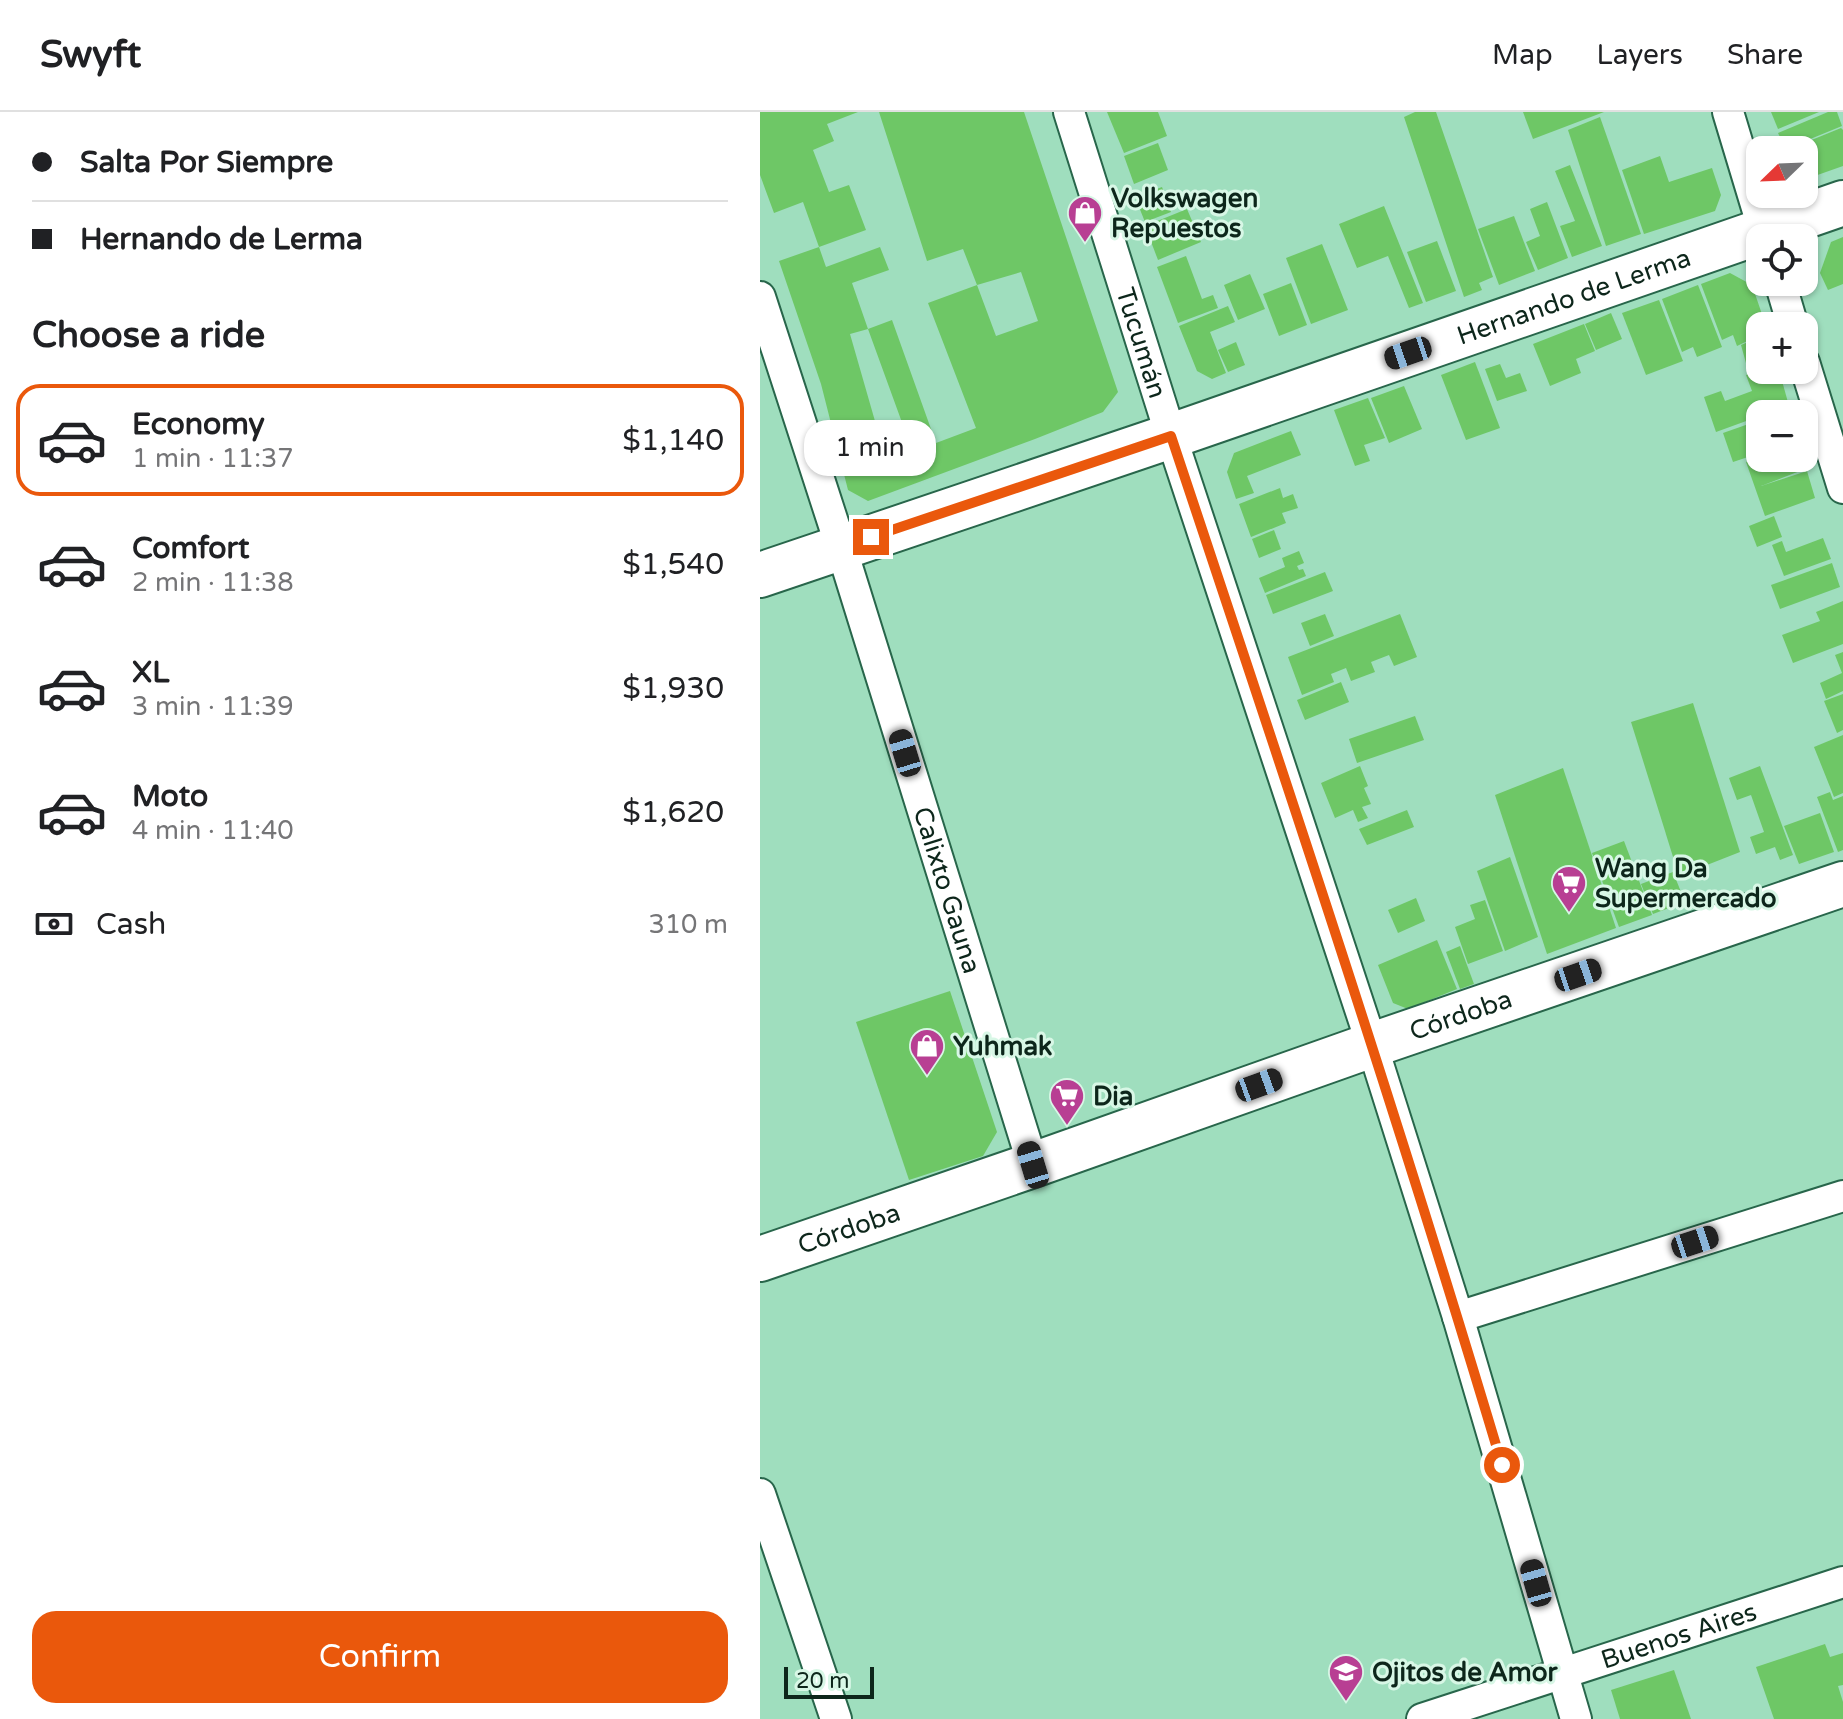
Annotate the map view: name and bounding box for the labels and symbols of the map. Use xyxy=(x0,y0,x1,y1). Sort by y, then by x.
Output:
north arrow xyxy=(1746,136,1818,208)
place label: Volkswagen Repuestos xyxy=(1111,183,1258,244)
shop icon: Volkswagen Repuestos xyxy=(1066,194,1104,244)
street label: Hernando de Lerma xyxy=(1453,242,1695,352)
street label: Tucumán xyxy=(1109,284,1173,402)
car xyxy=(1381,334,1435,372)
callout: 1 min xyxy=(805,421,937,477)
route end xyxy=(853,519,889,555)
car xyxy=(887,727,923,779)
street label: Calixto Gauna xyxy=(907,803,988,977)
place label: Wang Da Supermercado xyxy=(1595,853,1777,914)
supermarket icon: Wang Da Supermercado xyxy=(1550,864,1588,914)
car xyxy=(1551,956,1605,994)
street label: Córdoba xyxy=(1405,983,1516,1047)
shop icon: Yuhmak xyxy=(908,1027,946,1077)
place label: Yuhmak xyxy=(953,1031,1052,1062)
car xyxy=(1232,1066,1286,1104)
supermarket icon: Dia xyxy=(1048,1077,1086,1127)
place label: Dia xyxy=(1093,1081,1133,1112)
car xyxy=(1015,1139,1051,1191)
street label: Córdoba xyxy=(794,1197,904,1261)
car xyxy=(1668,1223,1722,1261)
route start xyxy=(1484,1447,1520,1483)
car xyxy=(1518,1557,1554,1609)
street label: Buenos Aires xyxy=(1597,1596,1761,1676)
school or university icon: Ojitos de Amor xyxy=(1327,1653,1365,1703)
place label: Ojitos de Amor xyxy=(1372,1657,1559,1688)
scale bar xyxy=(784,1663,874,1699)

